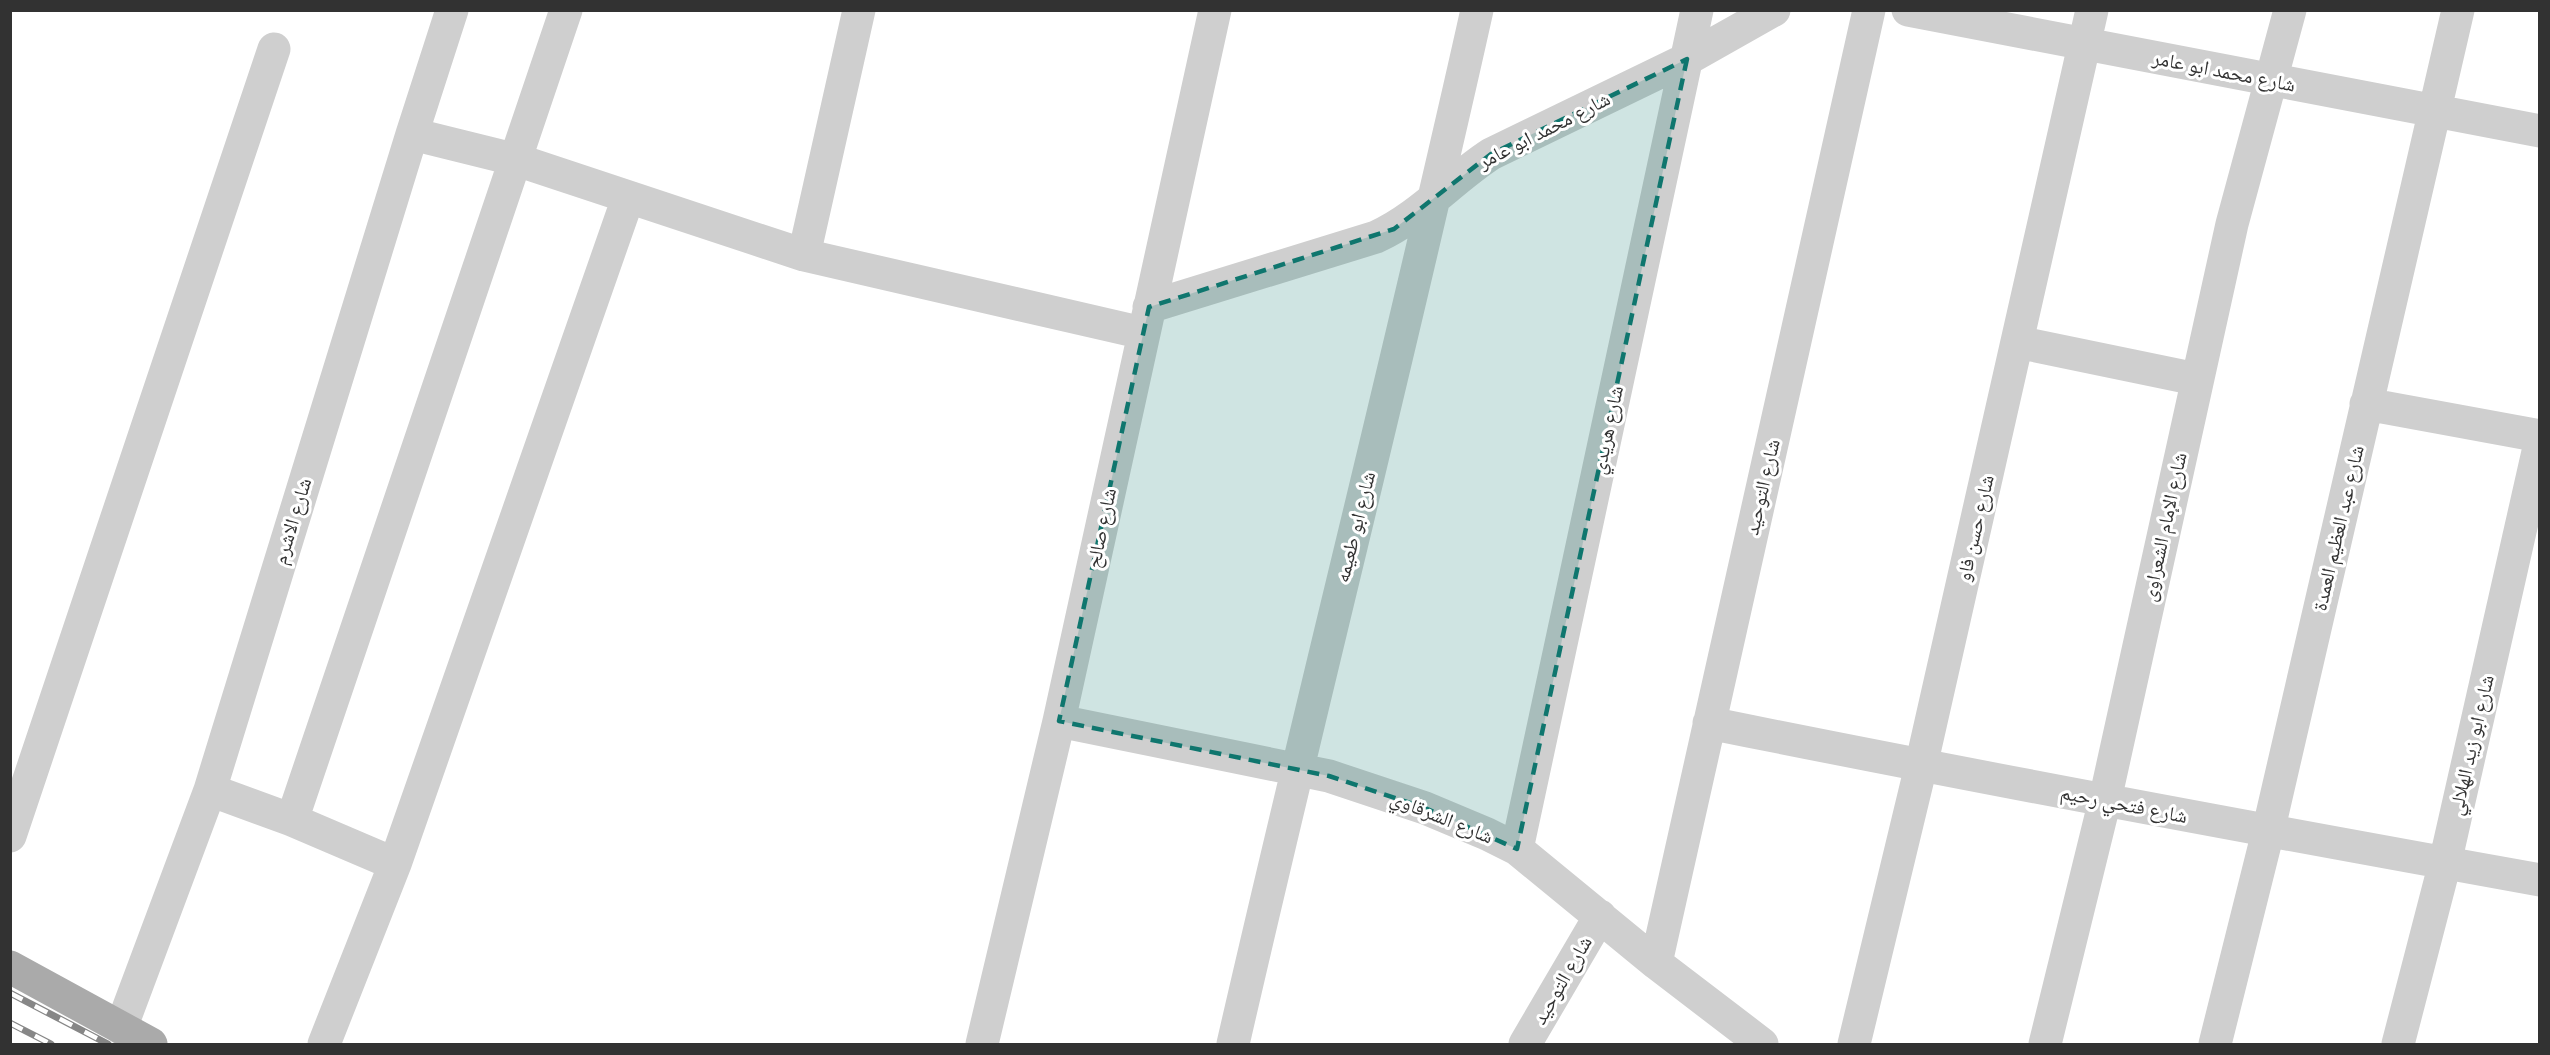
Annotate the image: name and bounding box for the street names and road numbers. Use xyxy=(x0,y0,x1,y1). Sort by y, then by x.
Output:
street label: شارع محمد ابو عامر xyxy=(2149,45,2297,98)
street label: شارع محمد ابو عامر xyxy=(1473,86,1615,175)
street label: شارع هريدي xyxy=(1586,384,1632,477)
street label: شارع التوحيد xyxy=(1739,437,1786,538)
street label: شارع عبد العظيم العمدة xyxy=(2307,443,2371,614)
street label: شارع الإمام الشعراوى xyxy=(2136,450,2194,604)
street label: شارع ابو طعيمه xyxy=(1330,469,1381,585)
street label: شارع حسن فاو xyxy=(1951,472,2000,584)
street label: شارع الاشرم xyxy=(267,475,318,568)
street label: شارع صالح xyxy=(1081,486,1122,570)
street label: شارع ابو زيد الهلالي xyxy=(2443,672,2503,818)
street label: شارع فتحي رحيم xyxy=(2058,780,2190,832)
street label: شارع الشرقاوي xyxy=(1386,786,1497,852)
street label: شارع التوحيد xyxy=(1527,932,1598,1029)

